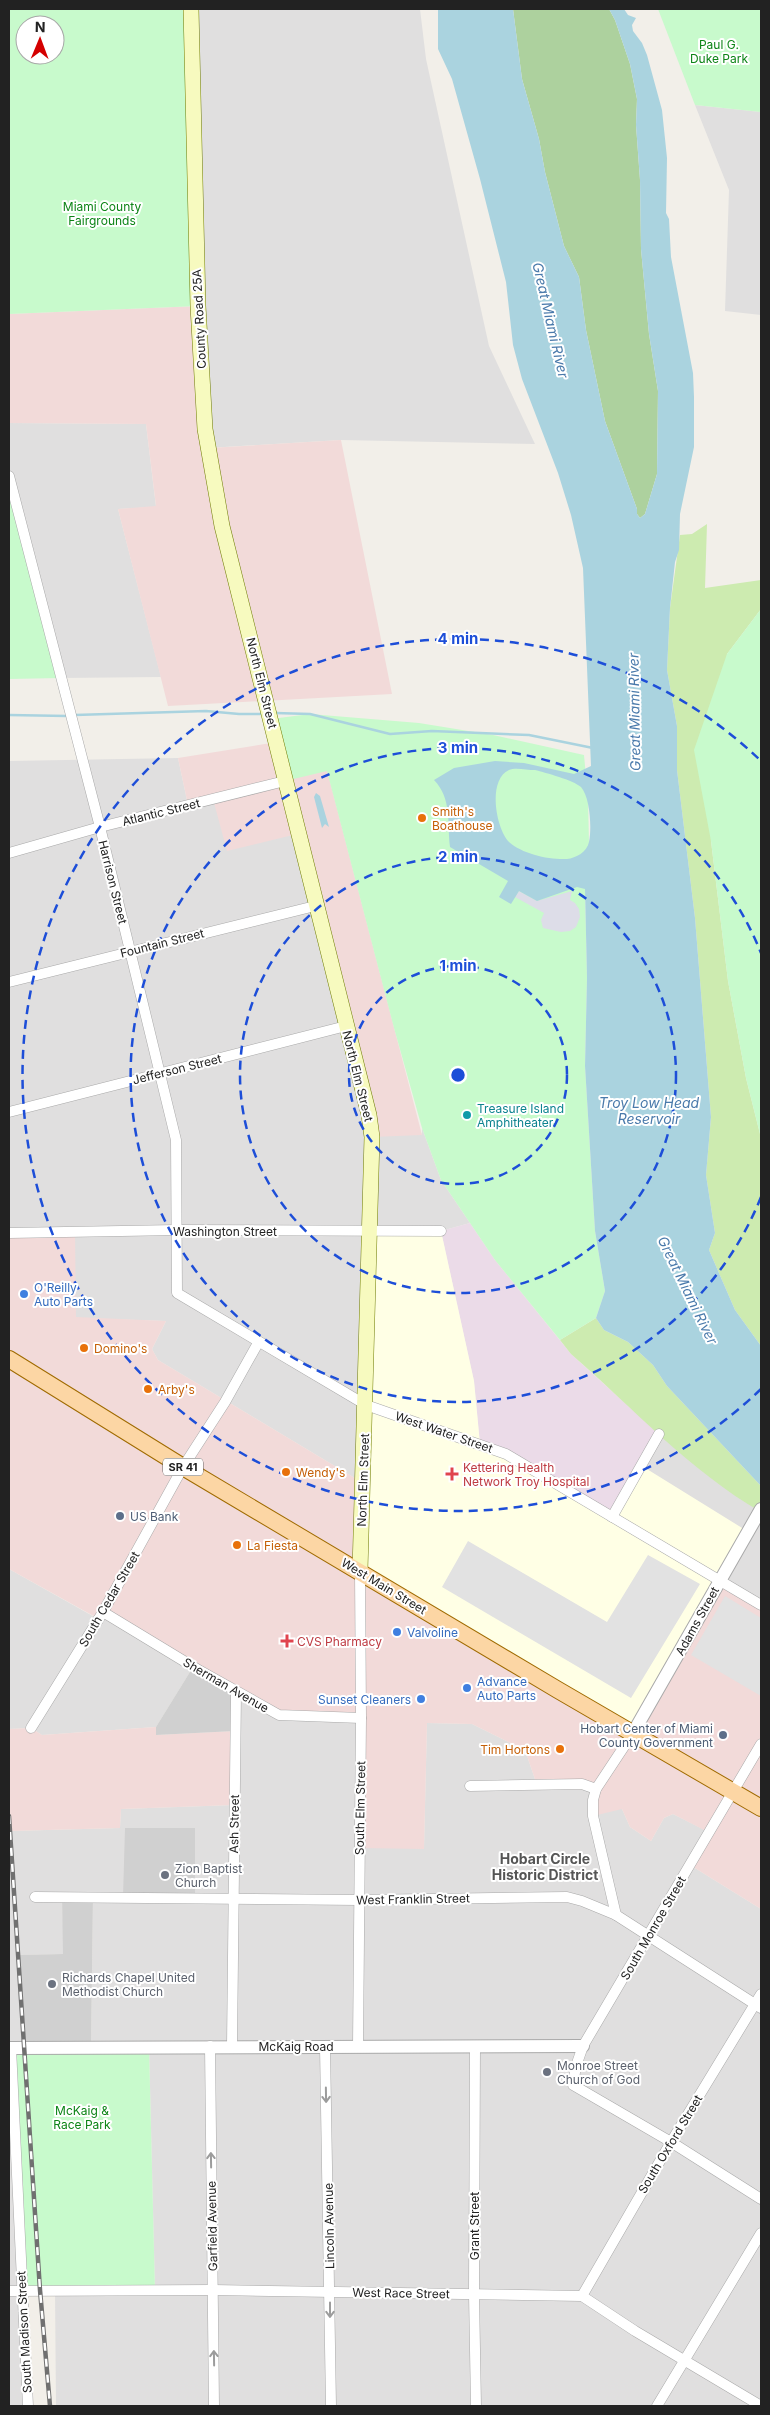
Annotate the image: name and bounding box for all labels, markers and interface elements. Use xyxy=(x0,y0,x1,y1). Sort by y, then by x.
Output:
north arrow xyxy=(15,15,65,65)
text: N xyxy=(35,18,46,35)
park label: Paul G. Duke Park xyxy=(690,37,748,66)
park label: Miami County Fairgrounds xyxy=(63,199,141,228)
water label: Great Miami River xyxy=(529,260,573,380)
street label: County Road 25A xyxy=(189,269,209,369)
text: 4 min xyxy=(438,629,478,648)
street label: North Elm Street xyxy=(243,636,281,730)
water label: Great Miami River xyxy=(624,652,644,771)
text: 3 min xyxy=(438,738,478,757)
street label: Atlantic Street xyxy=(121,795,202,829)
place label: Smith's Boathouse xyxy=(432,804,493,833)
marker: Smith's Boathouse xyxy=(416,812,428,824)
street label: Harrison Street xyxy=(95,839,131,926)
text: 2 min xyxy=(438,847,478,866)
street label: Fountain Street xyxy=(118,925,206,961)
text: 1 min xyxy=(439,956,477,975)
street label: North Elm Street xyxy=(339,1029,377,1123)
street label: Jefferson Street xyxy=(131,1051,223,1087)
centre of rings xyxy=(449,1066,467,1084)
water label: Troy Low Head Reservoir xyxy=(599,1094,700,1127)
place label: Treasure Island Amphitheater xyxy=(477,1101,564,1130)
marker: Treasure Island Amphitheater xyxy=(461,1109,473,1121)
street label: Washington Street xyxy=(173,1224,277,1239)
water label: Great Miami River xyxy=(654,1233,722,1348)
place label: O'Reilly Auto Parts xyxy=(34,1280,93,1309)
marker: O'Reilly Auto Parts xyxy=(18,1288,30,1300)
place label: Domino's xyxy=(94,1341,147,1356)
marker: Domino's xyxy=(78,1342,90,1354)
place label: Arby's xyxy=(158,1382,195,1397)
marker: Arby's xyxy=(142,1383,154,1395)
street label: West Water Street xyxy=(393,1408,495,1456)
street label: North Elm Street xyxy=(354,1433,372,1527)
road number: SR 41 xyxy=(163,1458,203,1475)
place label: Kettering Health Network Troy Hospital xyxy=(463,1460,589,1489)
place label: Wendy's xyxy=(296,1465,345,1480)
marker: Wendy's xyxy=(280,1466,292,1478)
marker: Kettering Health Network Troy Hospital xyxy=(445,1467,459,1481)
place label: US Bank xyxy=(130,1509,179,1524)
marker: US Bank xyxy=(114,1510,126,1522)
place label: La Fiesta xyxy=(247,1538,298,1553)
marker: La Fiesta xyxy=(231,1539,243,1551)
street label: South Cedar Street xyxy=(76,1548,143,1650)
street label: West Main Street xyxy=(339,1555,429,1617)
street label: Adams Street xyxy=(672,1584,722,1658)
place label: Valvoline xyxy=(407,1625,458,1640)
marker: Valvoline xyxy=(391,1626,403,1638)
place label: CVS Pharmacy xyxy=(297,1634,382,1649)
marker: CVS Pharmacy xyxy=(281,1635,293,1647)
street label: Sherman Avenue xyxy=(181,1654,271,1716)
place label: Advance Auto Parts xyxy=(477,1674,536,1703)
marker: Advance Auto Parts xyxy=(461,1682,473,1694)
place label: Sunset Cleaners xyxy=(318,1692,411,1707)
marker: Sunset Cleaners xyxy=(415,1693,427,1705)
place label: Hobart Center of Miami County Government xyxy=(580,1721,713,1750)
marker: Hobart Center of Miami County Government xyxy=(717,1729,729,1741)
place label: Tim Hortons xyxy=(480,1742,550,1757)
marker: Tim Hortons xyxy=(554,1743,566,1755)
street label: South Elm Street xyxy=(352,1761,368,1855)
street label: Ash Street xyxy=(226,1794,242,1854)
district label: Hobart Circle Historic District xyxy=(492,1850,598,1883)
place label: Zion Baptist Church xyxy=(175,1861,242,1890)
marker: Zion Baptist Church xyxy=(159,1869,171,1881)
street label: South Monroe Street xyxy=(617,1873,689,1983)
street label: West Franklin Street xyxy=(356,1891,470,1907)
place label: Richards Chapel United Methodist Church xyxy=(62,1970,195,1999)
marker: Richards Chapel United Methodist Church xyxy=(46,1978,58,1990)
street label: McKaig Road xyxy=(258,2039,334,2054)
place label: Monroe Street Church of God xyxy=(557,2058,640,2087)
marker: Monroe Street Church of God xyxy=(541,2066,553,2078)
one-way arrow xyxy=(321,2087,331,2103)
street label: South Oxford Street xyxy=(635,2092,705,2196)
park label: McKaig & Race Park xyxy=(53,2103,111,2132)
one-way arrow xyxy=(206,2152,216,2168)
street label: Garfield Avenue xyxy=(204,2181,220,2271)
street label: Lincoln Avenue xyxy=(321,2183,337,2269)
street label: Grant Street xyxy=(467,2192,482,2260)
street label: South Madison Street xyxy=(13,2271,35,2393)
street label: West Race Street xyxy=(352,2285,450,2301)
one-way arrow xyxy=(325,2302,335,2318)
one-way arrow xyxy=(209,2350,219,2366)

